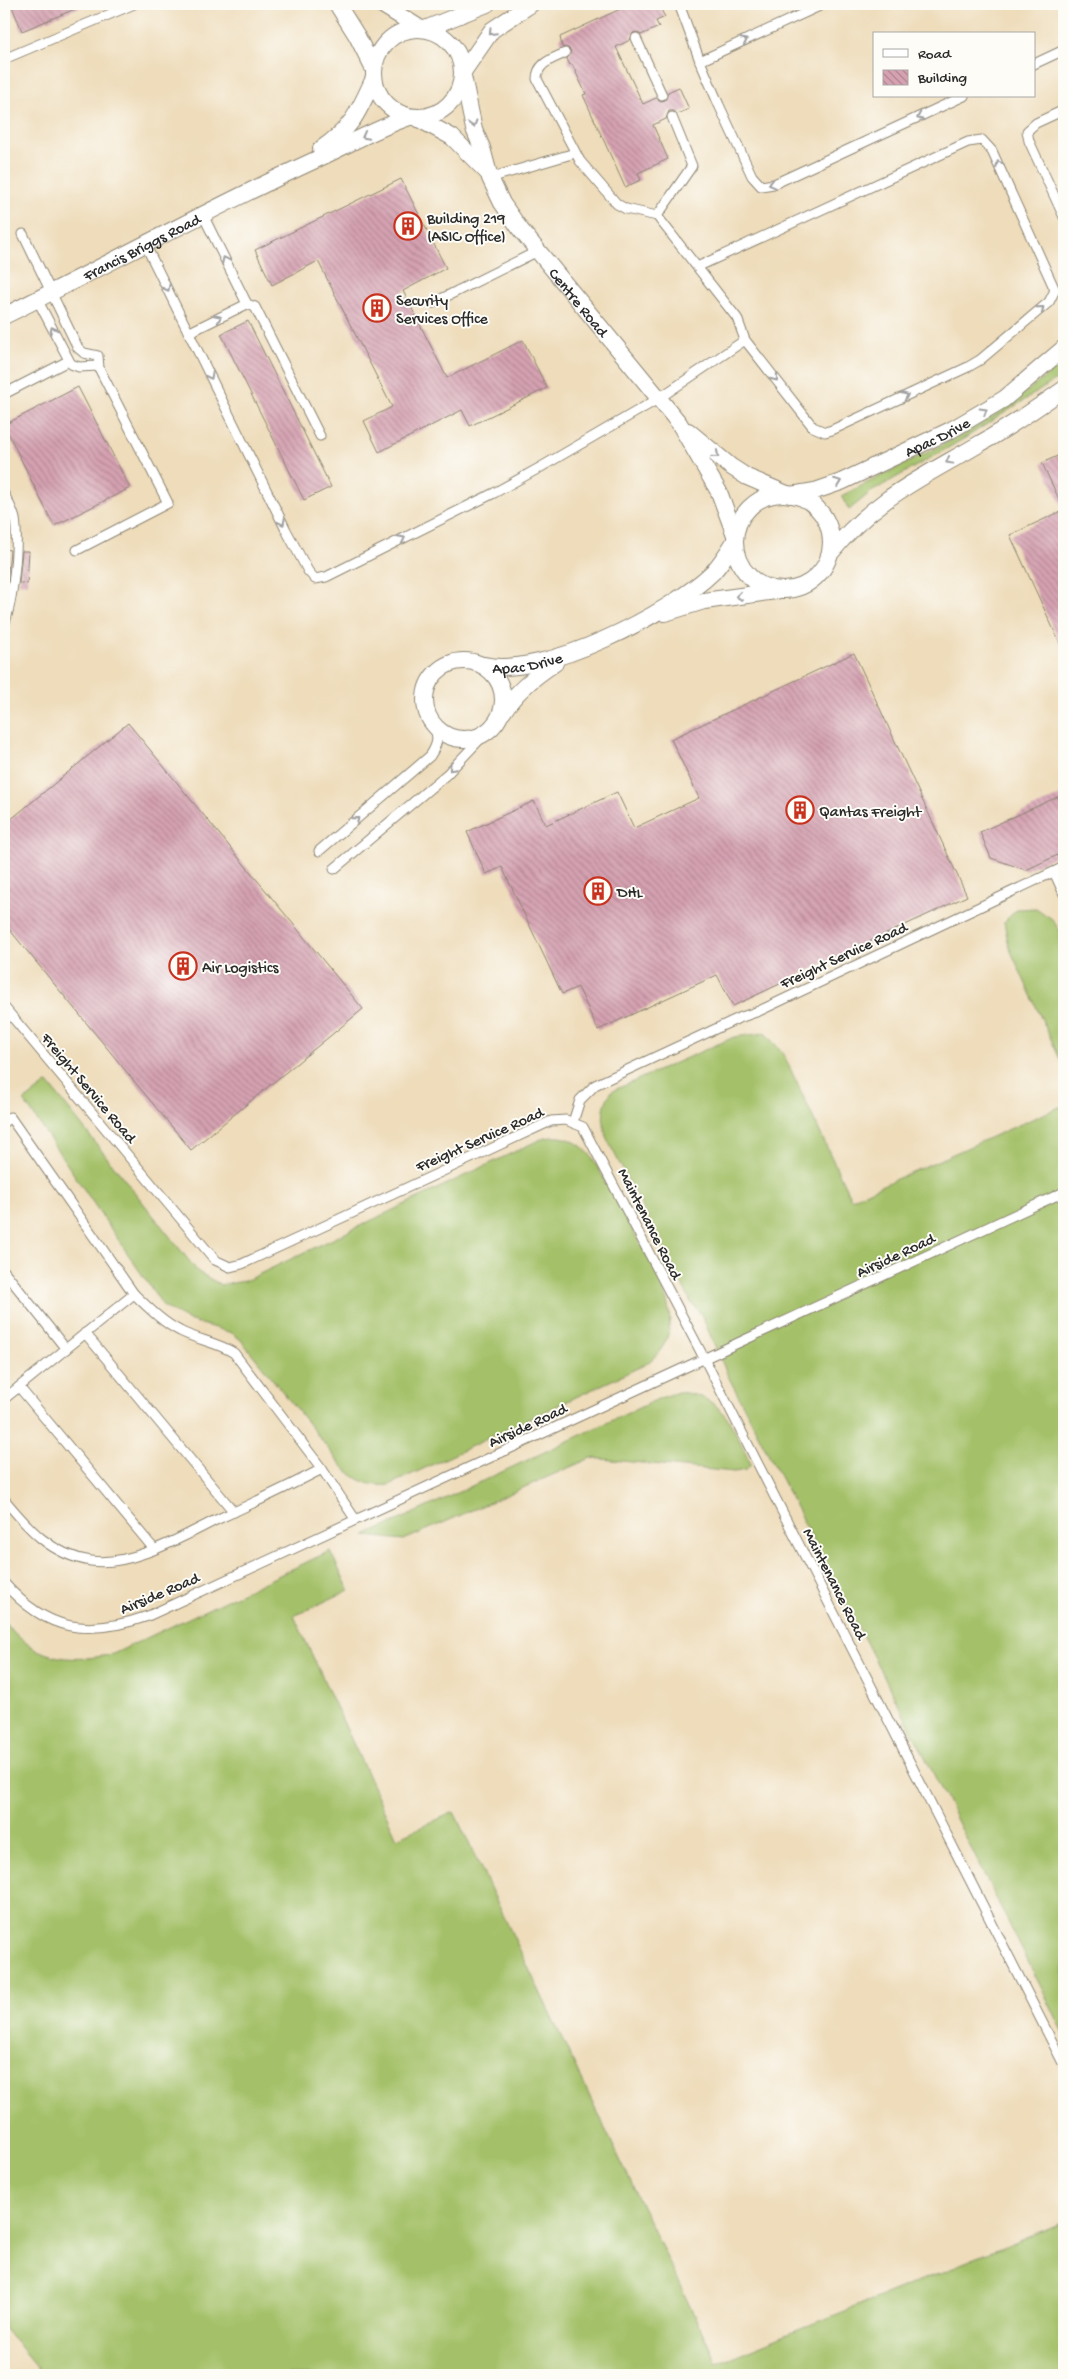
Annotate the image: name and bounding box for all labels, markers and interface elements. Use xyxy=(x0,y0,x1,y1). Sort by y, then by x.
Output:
one-way arrow xyxy=(489,26,498,35)
legend xyxy=(873,32,1036,98)
one-way arrow xyxy=(739,37,748,47)
text: Road xyxy=(918,46,952,64)
text: Building xyxy=(917,70,967,88)
one-way arrow xyxy=(916,110,925,121)
one-way arrow xyxy=(467,119,477,128)
one-way arrow xyxy=(362,130,371,140)
one-way arrow xyxy=(994,160,1005,169)
one-way arrow xyxy=(768,178,776,189)
street label: Francis Briggs Road xyxy=(80,211,206,288)
building icon: Building 219 (ASIC Office) xyxy=(393,211,423,241)
place label: Building 219 (ASIC Office) xyxy=(426,211,506,248)
one-way arrow xyxy=(221,257,231,266)
street label: Centre Road xyxy=(543,265,612,343)
one-way arrow xyxy=(161,282,171,291)
building icon: Security Services Office xyxy=(362,293,392,323)
place label: Security Services Office xyxy=(396,293,489,330)
one-way arrow xyxy=(1035,306,1044,315)
one-way arrow xyxy=(213,314,222,324)
one-way arrow xyxy=(49,326,59,335)
one-way arrow xyxy=(203,371,213,380)
one-way arrow xyxy=(769,372,778,382)
one-way arrow xyxy=(900,392,909,403)
one-way arrow xyxy=(978,407,987,417)
street label: Apac Drive xyxy=(903,415,975,463)
one-way arrow xyxy=(710,449,719,457)
one-way arrow xyxy=(945,455,954,465)
one-way arrow xyxy=(833,478,842,489)
one-way arrow xyxy=(276,517,286,526)
one-way arrow xyxy=(397,535,406,545)
one-way arrow xyxy=(734,590,743,600)
street label: Apac Drive xyxy=(492,650,566,680)
one-way arrow xyxy=(449,763,458,772)
building icon: Qantas Freight xyxy=(785,795,815,825)
place label: Qantas Freight xyxy=(819,804,923,823)
one-way arrow xyxy=(351,816,360,825)
building icon: DHL xyxy=(583,876,613,906)
place label: DHL xyxy=(616,885,644,904)
street label: Freight Service Road xyxy=(777,919,912,995)
building icon: Air Logistics xyxy=(168,951,198,981)
place label: Air Logistics xyxy=(202,960,279,979)
street label: Freight Service Road xyxy=(35,1030,140,1149)
street label: Freight Service Road xyxy=(413,1104,549,1178)
street label: Maintenance Road xyxy=(612,1166,685,1285)
street label: Airside Road xyxy=(854,1230,940,1284)
street label: Airside Road xyxy=(486,1400,572,1454)
street label: Maintenance Road xyxy=(797,1526,870,1645)
street label: Airside Road xyxy=(118,1569,204,1620)

